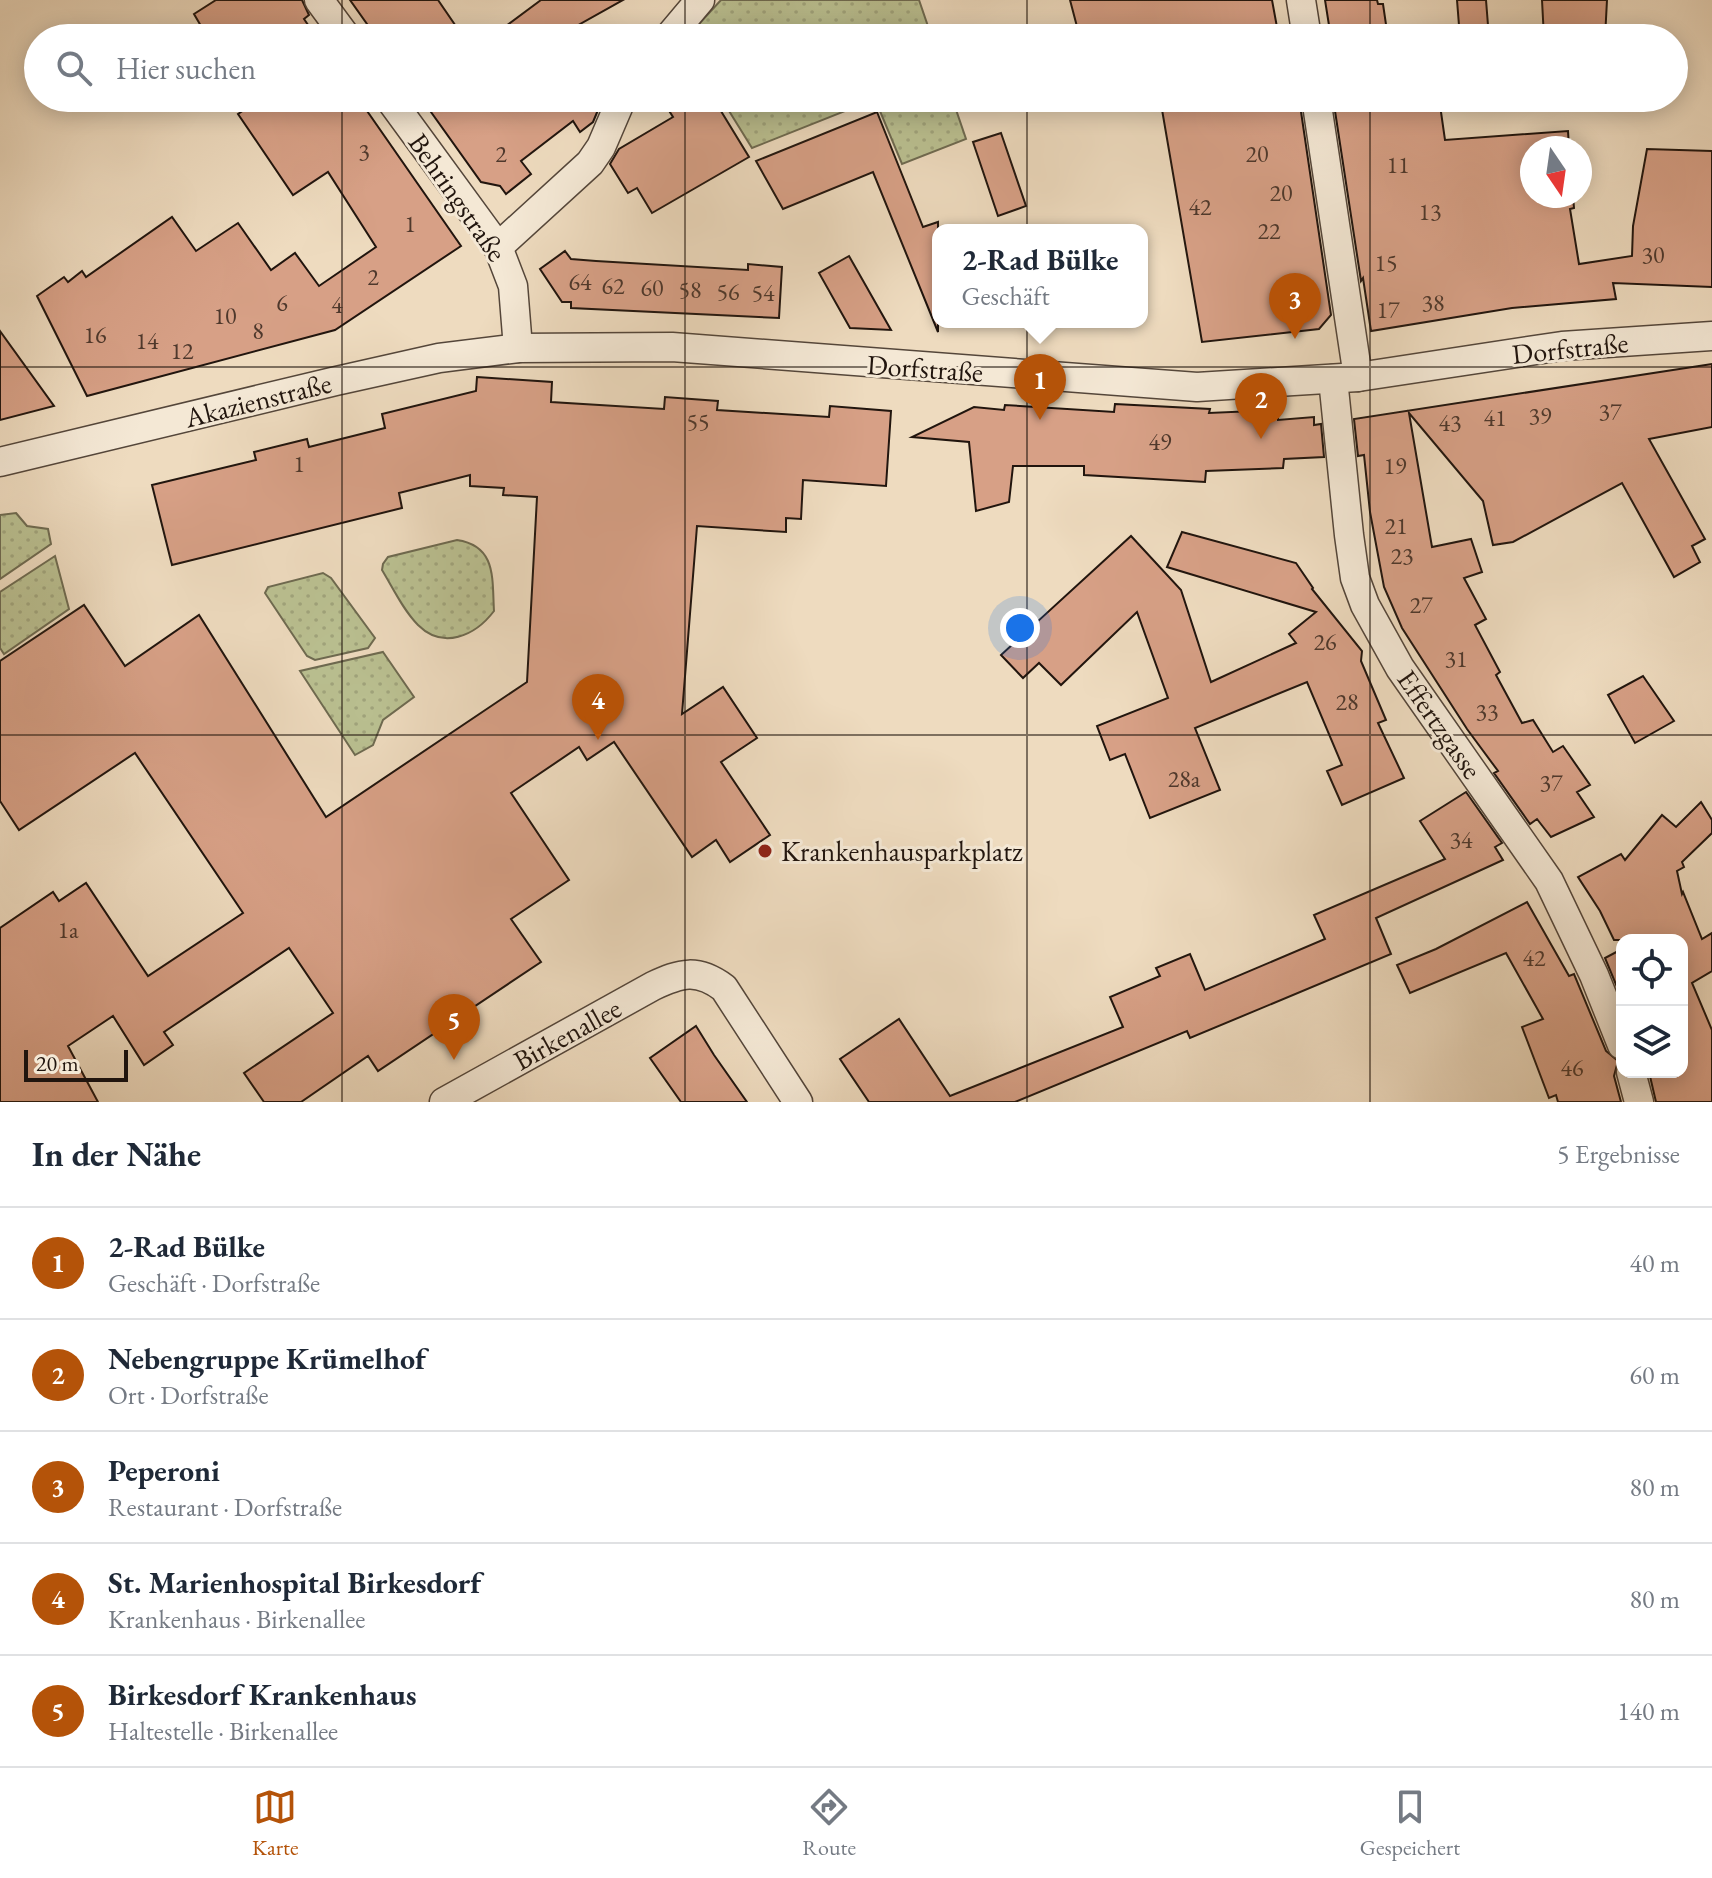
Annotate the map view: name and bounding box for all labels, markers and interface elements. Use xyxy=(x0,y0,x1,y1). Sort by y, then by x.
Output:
search box xyxy=(24,24,1688,112)
icon: search xyxy=(52,46,96,90)
text: Hier suchen xyxy=(116,49,256,88)
street label: Behringstraße xyxy=(401,126,515,268)
house number: 3 xyxy=(358,136,370,167)
north arrow xyxy=(1520,136,1592,208)
house number: 2 xyxy=(495,138,507,169)
house number: 20 xyxy=(1245,138,1269,169)
house number: 11 xyxy=(1386,149,1410,180)
house number: 20 xyxy=(1269,177,1293,208)
house number: 42 xyxy=(1188,191,1212,222)
house number: 13 xyxy=(1418,196,1442,227)
house number: 1 xyxy=(404,208,416,239)
house number: 22 xyxy=(1257,215,1281,246)
popup xyxy=(932,224,1148,328)
house number: 30 xyxy=(1641,239,1665,270)
text: 2-Rad Bülke xyxy=(961,240,1119,279)
house number: 15 xyxy=(1374,247,1398,278)
house number: 2 xyxy=(367,261,379,292)
house number: 64 xyxy=(568,266,592,297)
house number: 62 xyxy=(601,270,625,301)
house number: 60 xyxy=(640,272,664,303)
pin: 3 xyxy=(1269,273,1321,339)
house number: 58 xyxy=(678,274,702,305)
house number: 56 xyxy=(716,276,740,307)
house number: 54 xyxy=(751,277,775,308)
text: Geschäft xyxy=(961,279,1050,313)
house number: 6 xyxy=(276,287,288,318)
house number: 38 xyxy=(1421,287,1445,318)
house number: 4 xyxy=(331,289,343,320)
house number: 17 xyxy=(1376,294,1400,325)
house number: 10 xyxy=(213,300,237,331)
house number: 8 xyxy=(252,315,264,346)
house number: 16 xyxy=(83,319,107,350)
street label: Dorfstraße xyxy=(1510,324,1630,372)
house number: 14 xyxy=(135,325,159,356)
house number: 12 xyxy=(170,335,194,366)
street label: Dorfstraße xyxy=(866,346,985,390)
pin: 1 xyxy=(1014,354,1066,420)
street label: Akazienstraße xyxy=(180,364,335,436)
pin: 2 xyxy=(1235,373,1287,439)
house number: 37 xyxy=(1598,396,1622,427)
house number: 39 xyxy=(1528,400,1552,431)
house number: 41 xyxy=(1483,402,1507,433)
house number: 55 xyxy=(686,406,710,437)
house number: 43 xyxy=(1438,407,1462,438)
house number: 49 xyxy=(1148,426,1172,457)
house number: 1 xyxy=(293,448,305,479)
house number: 19 xyxy=(1383,450,1407,481)
house number: 21 xyxy=(1384,510,1408,541)
house number: 23 xyxy=(1390,540,1414,571)
house number: 27 xyxy=(1409,589,1433,620)
your location xyxy=(1000,608,1040,648)
house number: 26 xyxy=(1313,626,1337,657)
house number: 31 xyxy=(1444,643,1468,674)
street label: Effertzgasse xyxy=(1389,663,1491,786)
pin: 4 xyxy=(572,674,624,740)
house number: 28 xyxy=(1335,686,1359,717)
house number: 33 xyxy=(1475,696,1499,727)
house number: 28a xyxy=(1168,763,1201,794)
house number: 37 xyxy=(1539,767,1563,798)
house number: 34 xyxy=(1449,824,1473,855)
place label: Krankenhausparkplatz xyxy=(781,833,1023,869)
marker: Krankenhausparkplatz xyxy=(756,842,774,860)
house number: 1a xyxy=(57,914,79,945)
map controls xyxy=(1616,934,1688,1078)
button: locate xyxy=(1616,934,1688,1006)
house number: 42 xyxy=(1522,942,1546,973)
street label: Birkenallee xyxy=(507,990,627,1078)
pin: 5 xyxy=(428,994,480,1060)
button: layers xyxy=(1616,1006,1688,1078)
scale bar xyxy=(24,1046,128,1082)
text: 20 m xyxy=(36,1049,79,1078)
house number: 46 xyxy=(1560,1052,1584,1083)
text: In der Nähe xyxy=(32,1132,201,1176)
text: 5 Ergebnisse xyxy=(1557,1137,1680,1171)
text: 2-Rad Bülke xyxy=(108,1227,265,1266)
text: 1 xyxy=(51,1246,65,1280)
text: 40 m xyxy=(1630,1246,1680,1280)
text: Geschäft · Dorfstraße xyxy=(108,1266,320,1300)
text: Nebengruppe Krümelhof xyxy=(108,1339,426,1378)
text: 2 xyxy=(51,1358,65,1392)
text: 60 m xyxy=(1630,1358,1680,1392)
text: Ort · Dorfstraße xyxy=(108,1378,269,1412)
text: Peperoni xyxy=(108,1451,220,1490)
text: 3 xyxy=(51,1470,65,1504)
text: 80 m xyxy=(1630,1470,1680,1504)
text: Restaurant · Dorfstraße xyxy=(108,1490,342,1524)
text: St. Marienhospital Birkesdorf xyxy=(108,1563,481,1602)
text: 4 xyxy=(51,1582,65,1616)
text: 80 m xyxy=(1630,1582,1680,1616)
text: Krankenhaus · Birkenallee xyxy=(108,1602,365,1636)
text: Birkesdorf Krankenhaus xyxy=(108,1675,417,1714)
text: 5 xyxy=(51,1694,65,1728)
text: 140 m xyxy=(1617,1694,1680,1728)
text: Haltestelle · Birkenallee xyxy=(108,1714,338,1748)
tab: Karte xyxy=(252,1785,299,1862)
tab: Route xyxy=(802,1785,856,1862)
tab: Gespeichert xyxy=(1360,1785,1460,1862)

